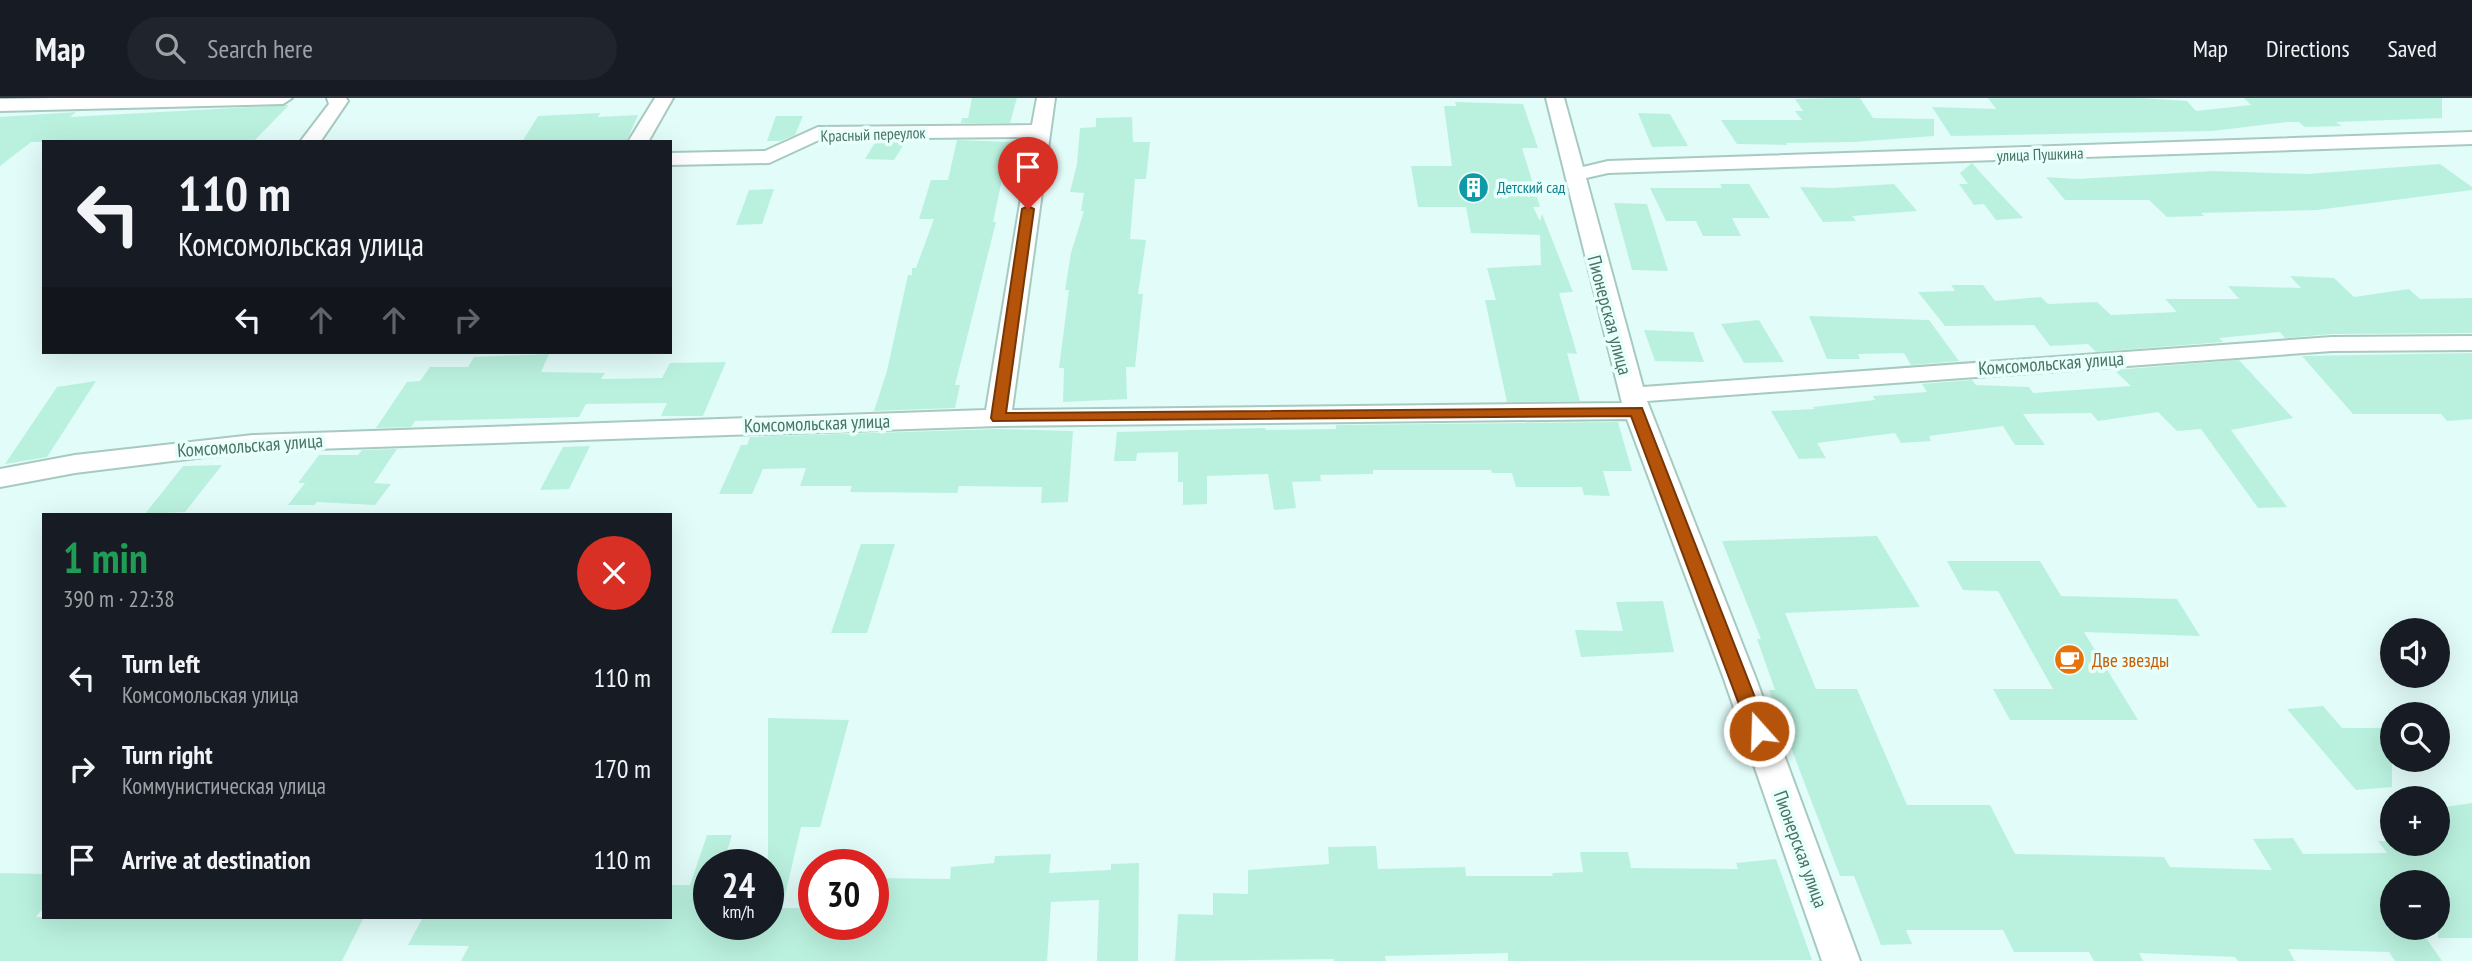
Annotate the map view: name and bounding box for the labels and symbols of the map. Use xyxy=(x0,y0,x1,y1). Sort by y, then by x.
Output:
street label: Красный переулок xyxy=(820,122,927,146)
pin xyxy=(998,137,1058,209)
street label: улица Пушкина xyxy=(1996,142,2084,166)
building icon: Детский сад xyxy=(1457,170,1491,204)
place label: Детский сад xyxy=(1497,177,1565,197)
street label: Пионерская улица xyxy=(1583,253,1637,377)
street label: Комсомольская улица xyxy=(1977,346,2125,380)
street label: Комсомольская улица xyxy=(744,408,890,438)
street label: Комсомольская улица xyxy=(176,428,324,462)
cafe icon: Две звезды xyxy=(2052,643,2086,677)
place label: Две звезды xyxy=(2092,648,2169,672)
position arrow xyxy=(1722,694,1796,768)
street label: Пионерская улица xyxy=(1769,787,1833,911)
speed limit sign: 30 xyxy=(798,849,889,940)

